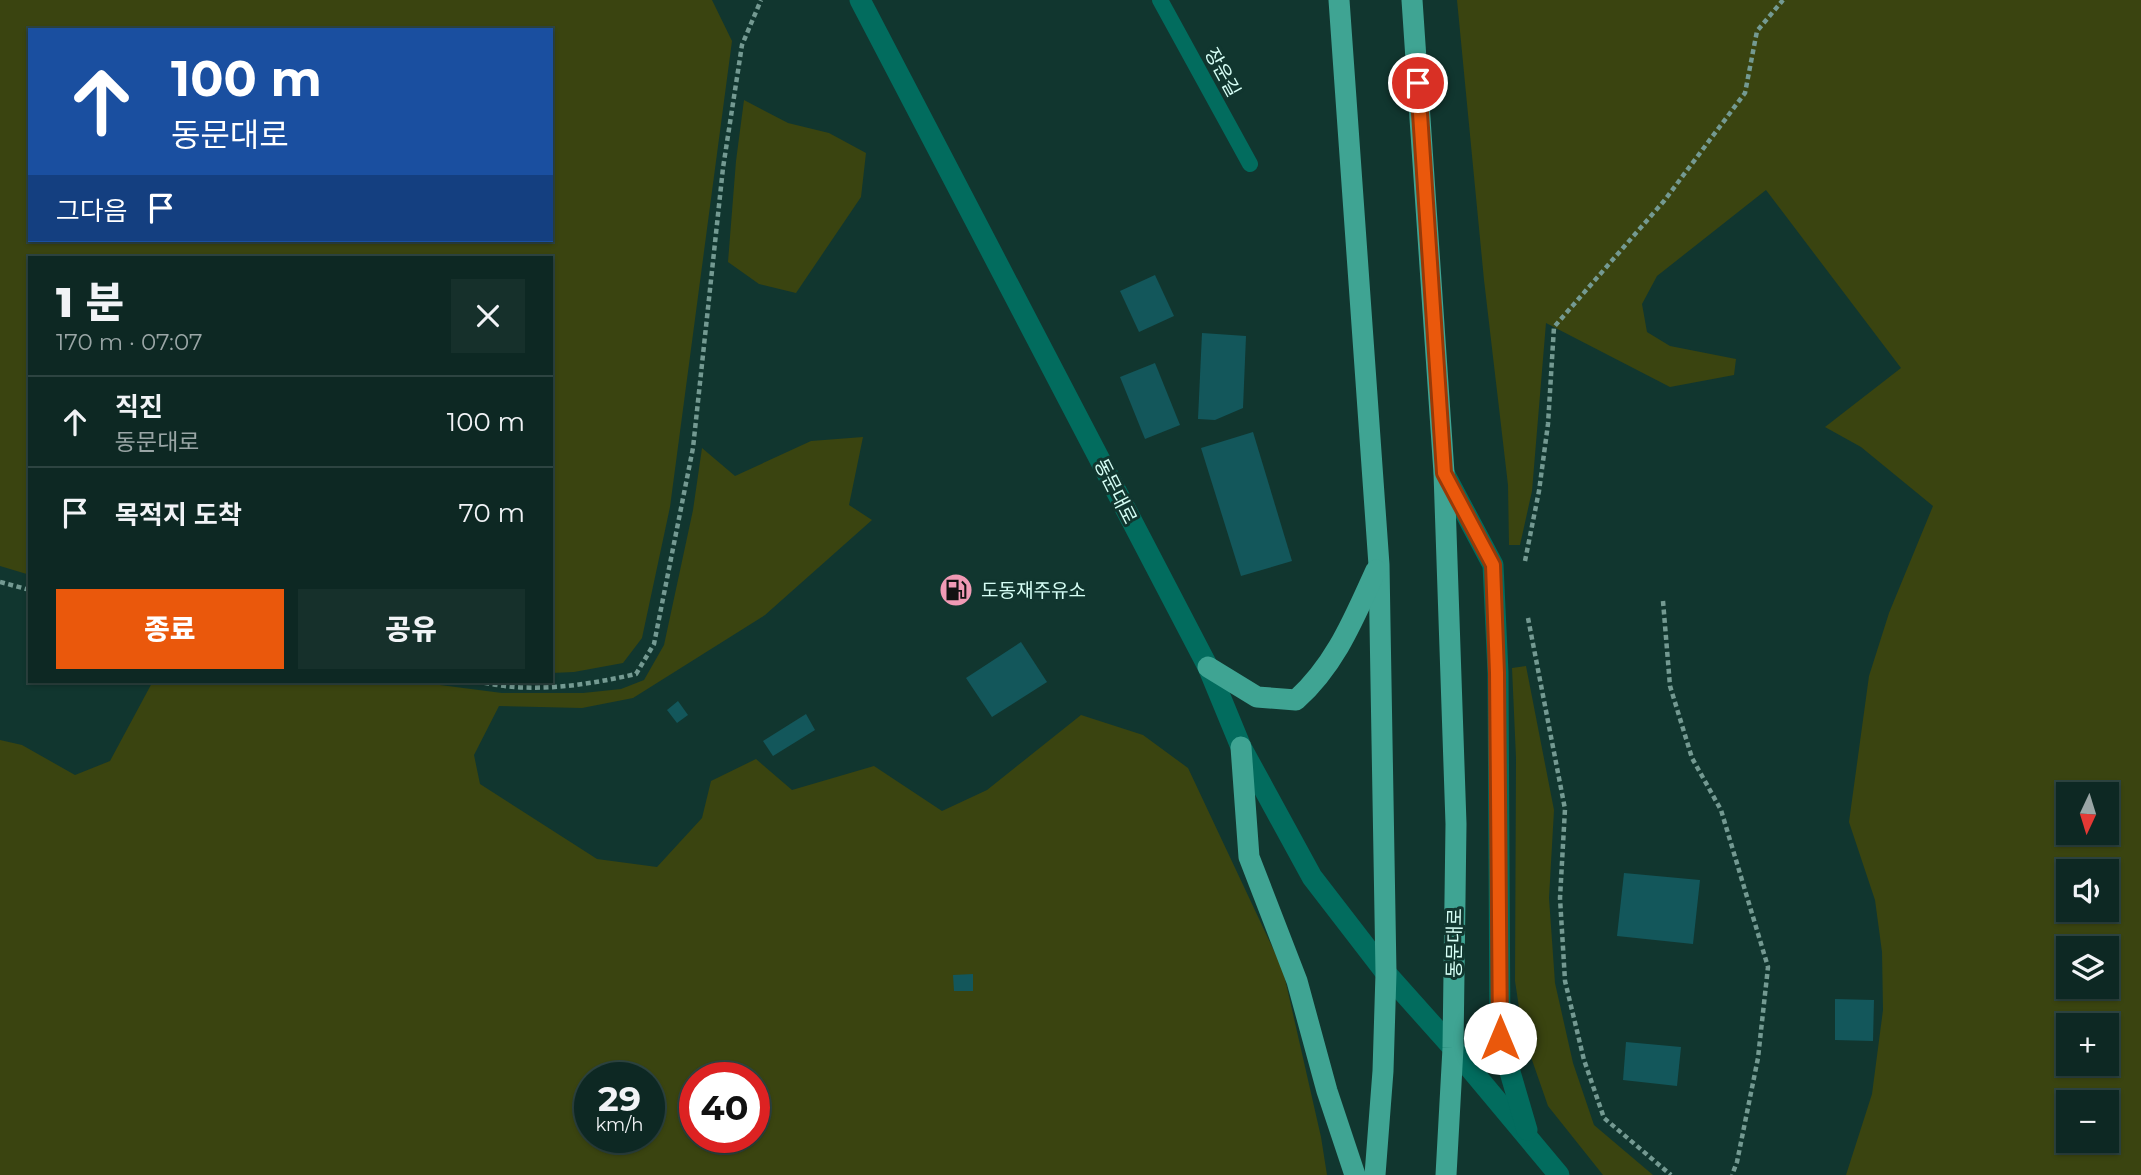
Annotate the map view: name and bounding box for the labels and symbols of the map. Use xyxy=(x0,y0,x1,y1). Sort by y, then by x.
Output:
street label: 장운길 xyxy=(1200,44,1245,101)
pin xyxy=(1388,53,1448,113)
street label: 동문대로 xyxy=(1089,455,1142,528)
fuel station icon: 도동재주유소 xyxy=(937,571,975,609)
place label: 도동재주유소 xyxy=(981,579,1086,602)
north arrow xyxy=(2056,782,2119,845)
street label: 동문대로 xyxy=(1442,908,1467,978)
position arrow xyxy=(1463,1001,1537,1075)
speed limit sign: 40 xyxy=(679,1062,770,1153)

